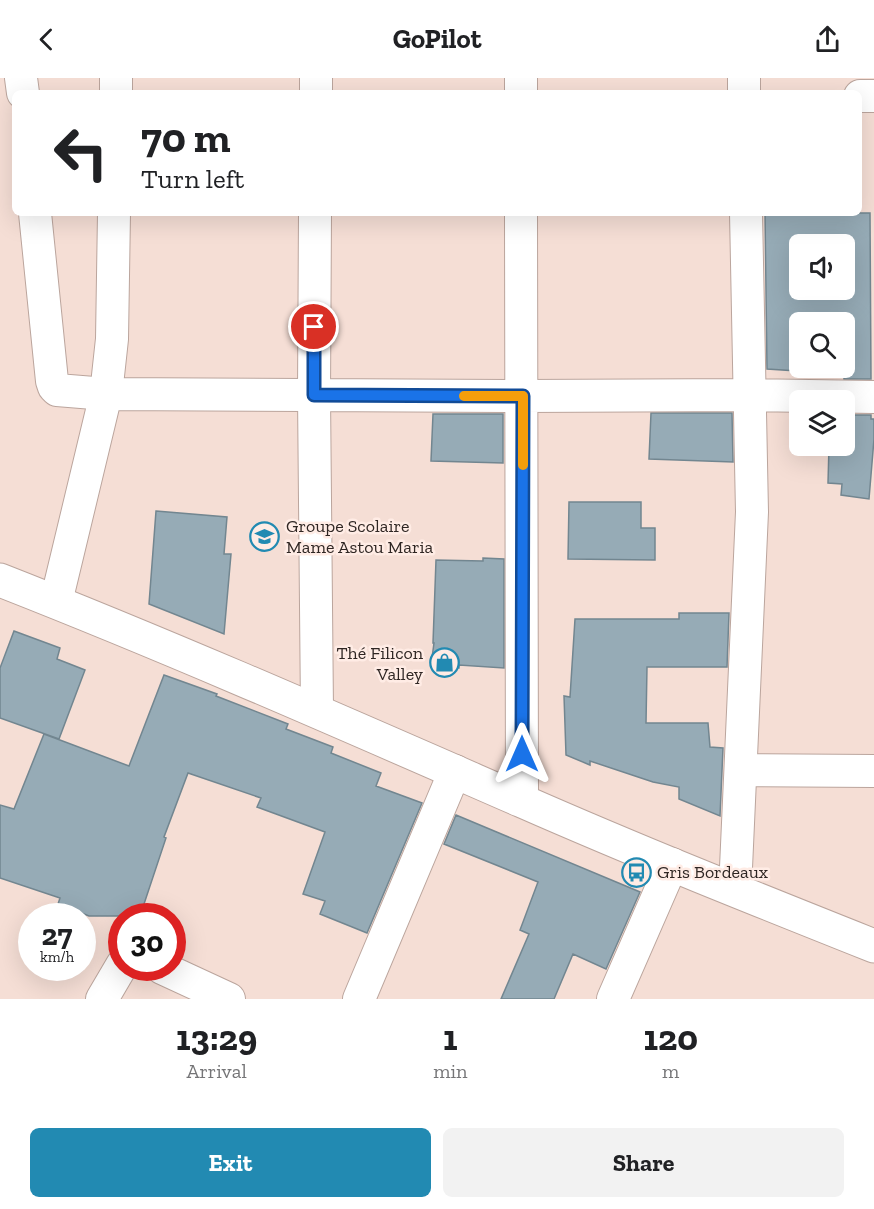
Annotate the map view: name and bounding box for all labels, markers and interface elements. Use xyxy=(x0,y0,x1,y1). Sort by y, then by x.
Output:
icon: back xyxy=(30,23,63,56)
text: GoPilot xyxy=(393,23,481,55)
icon: share xyxy=(811,23,844,56)
text: 70 m xyxy=(141,112,231,163)
icon: left xyxy=(42,114,120,192)
text: Turn left xyxy=(141,163,244,195)
map controls xyxy=(789,234,855,456)
button: sound xyxy=(789,234,855,300)
pin xyxy=(288,301,339,352)
icon: arrive xyxy=(297,310,330,343)
button: search xyxy=(789,312,855,378)
button: layers xyxy=(789,390,855,456)
place label: Groupe Scolaire Mame Astou Maria xyxy=(286,515,434,558)
school or university icon: Groupe Scolaire Mame Astou Maria xyxy=(249,520,281,552)
place label: Thé Filicon Valley xyxy=(336,642,424,685)
shop icon: Thé Filicon Valley xyxy=(428,647,460,679)
position arrow xyxy=(490,722,554,786)
bus stop icon: Gris Bordeaux xyxy=(620,856,652,888)
place label: Gris Bordeaux xyxy=(657,861,768,883)
speed limit sign: 30 xyxy=(108,903,186,981)
text: 27 xyxy=(42,917,72,953)
text: km/h xyxy=(40,948,74,966)
text: 13:29 xyxy=(176,1016,257,1059)
text: 1 xyxy=(443,1016,458,1059)
text: 120 xyxy=(643,1016,698,1059)
text: Arrival xyxy=(186,1059,247,1083)
text: min xyxy=(433,1059,467,1083)
text: m xyxy=(662,1059,679,1083)
button: Exit xyxy=(30,1128,431,1197)
button: Share xyxy=(443,1128,844,1197)

